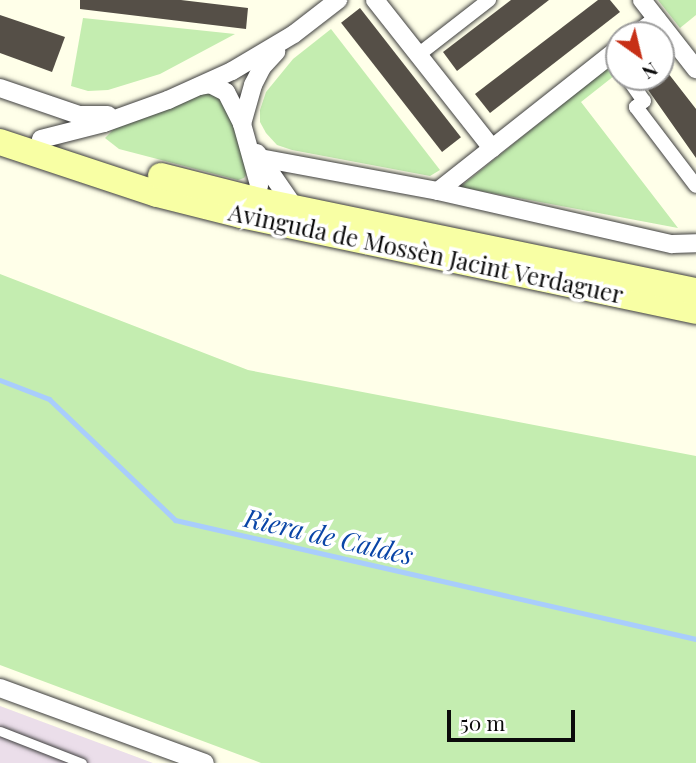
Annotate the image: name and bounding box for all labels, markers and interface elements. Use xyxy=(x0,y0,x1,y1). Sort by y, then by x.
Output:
north arrow xyxy=(605,21,675,91)
text: N xyxy=(638,57,664,86)
street label: Avinguda de Mossèn Jacint Verdaguer xyxy=(225,197,627,309)
water label: Riera de Caldes xyxy=(242,501,416,571)
scale bar xyxy=(451,696,579,740)
text: 50 m xyxy=(460,708,505,736)

